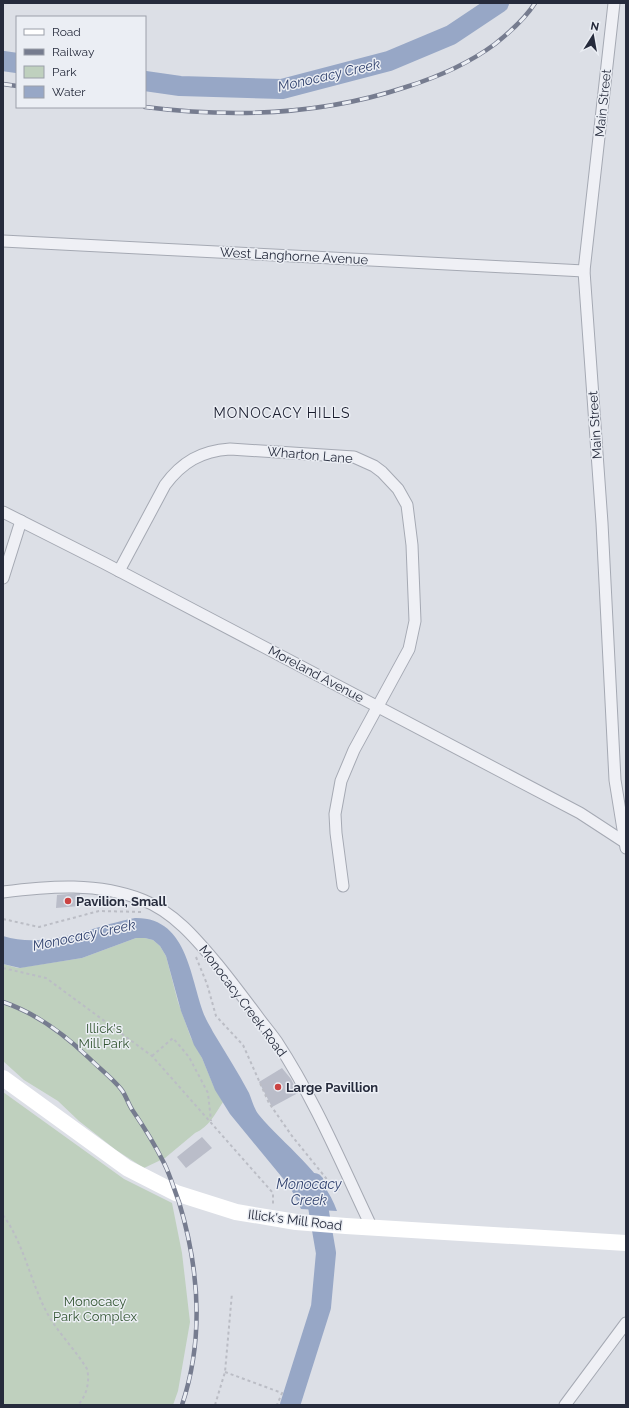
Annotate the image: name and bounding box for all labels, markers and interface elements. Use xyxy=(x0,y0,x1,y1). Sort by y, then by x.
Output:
legend xyxy=(16,16,146,108)
north arrow xyxy=(573,16,613,56)
text: N xyxy=(589,19,600,34)
text: Road xyxy=(52,25,81,39)
text: Railway xyxy=(52,45,95,59)
water label: Monocacy Creek xyxy=(276,55,382,95)
text: Park xyxy=(52,65,77,79)
street label: Main Street xyxy=(592,68,614,138)
text: Water xyxy=(52,85,86,99)
street label: West Langhorne Avenue xyxy=(220,245,369,267)
street label: Main Street xyxy=(585,390,605,460)
district label: MONOCACY HILLS xyxy=(214,405,350,421)
street label: Wharton Lane xyxy=(267,444,354,466)
street label: Moreland Avenue xyxy=(266,643,367,706)
place label: Pavilion, Small xyxy=(76,894,168,909)
marker: Pavilion, Small xyxy=(63,896,73,906)
water label: Monocacy Creek xyxy=(31,916,137,954)
street label: Monocacy Creek Road xyxy=(196,942,290,1060)
park label: Illick's Mill Park xyxy=(79,1021,129,1051)
place label: Large Pavillion xyxy=(286,1080,378,1095)
marker: Large Pavillion xyxy=(273,1082,283,1092)
water label: Monocacy Creek xyxy=(276,1176,343,1208)
street label: Illick's Mill Road xyxy=(247,1207,343,1233)
park label: Monocacy Park Complex xyxy=(53,1294,137,1324)

